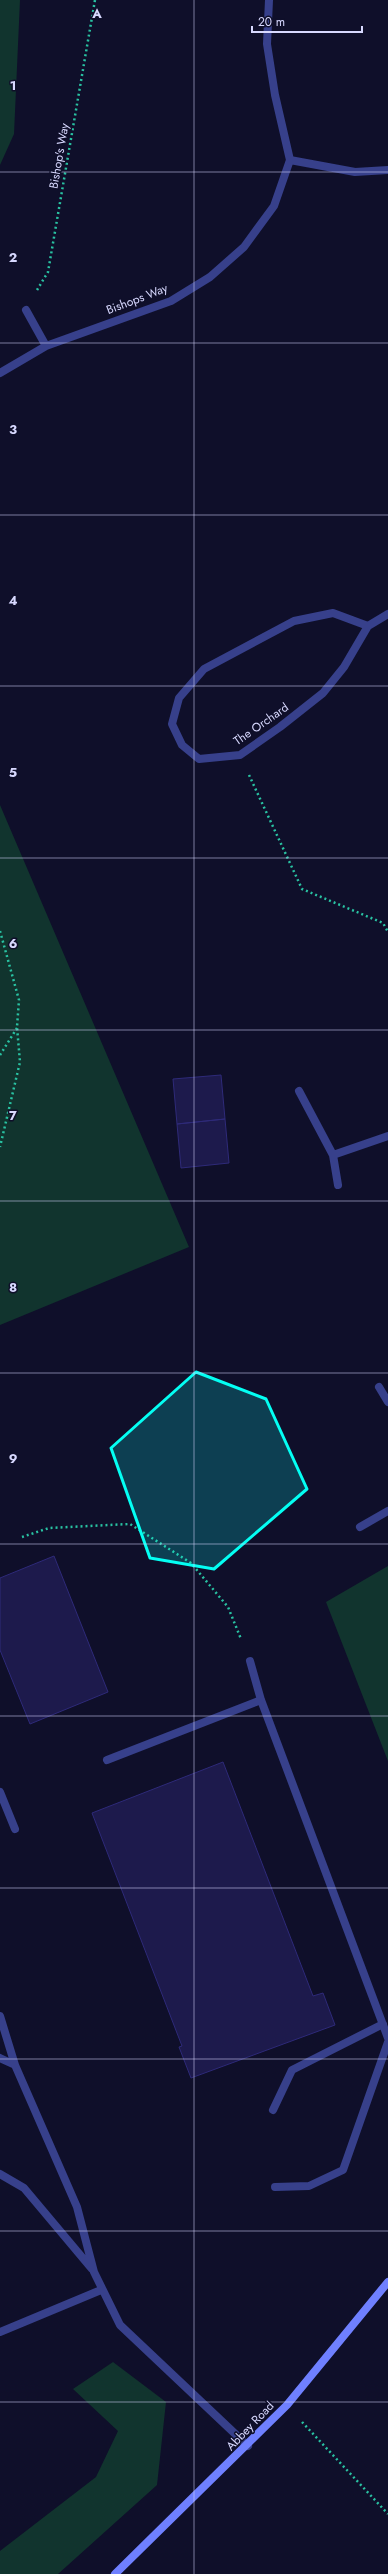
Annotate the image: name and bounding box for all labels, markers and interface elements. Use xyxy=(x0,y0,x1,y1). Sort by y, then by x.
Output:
text: A xyxy=(91,4,102,23)
scale bar xyxy=(252,8,362,34)
text: 20 m xyxy=(258,13,285,31)
text: 1 xyxy=(10,76,16,95)
street label: Bishop's Way xyxy=(44,121,74,190)
text: 2 xyxy=(9,248,17,267)
street label: Bishops Way xyxy=(104,279,171,319)
text: 3 xyxy=(9,420,17,439)
text: 4 xyxy=(8,591,18,610)
street label: The Orchard xyxy=(230,698,292,750)
text: 5 xyxy=(9,763,17,782)
text: 6 xyxy=(9,934,18,953)
text: 7 xyxy=(9,1106,17,1125)
text: 8 xyxy=(9,1278,17,1297)
text: 9 xyxy=(9,1449,18,1468)
street label: Abbey Road xyxy=(222,2397,278,2455)

